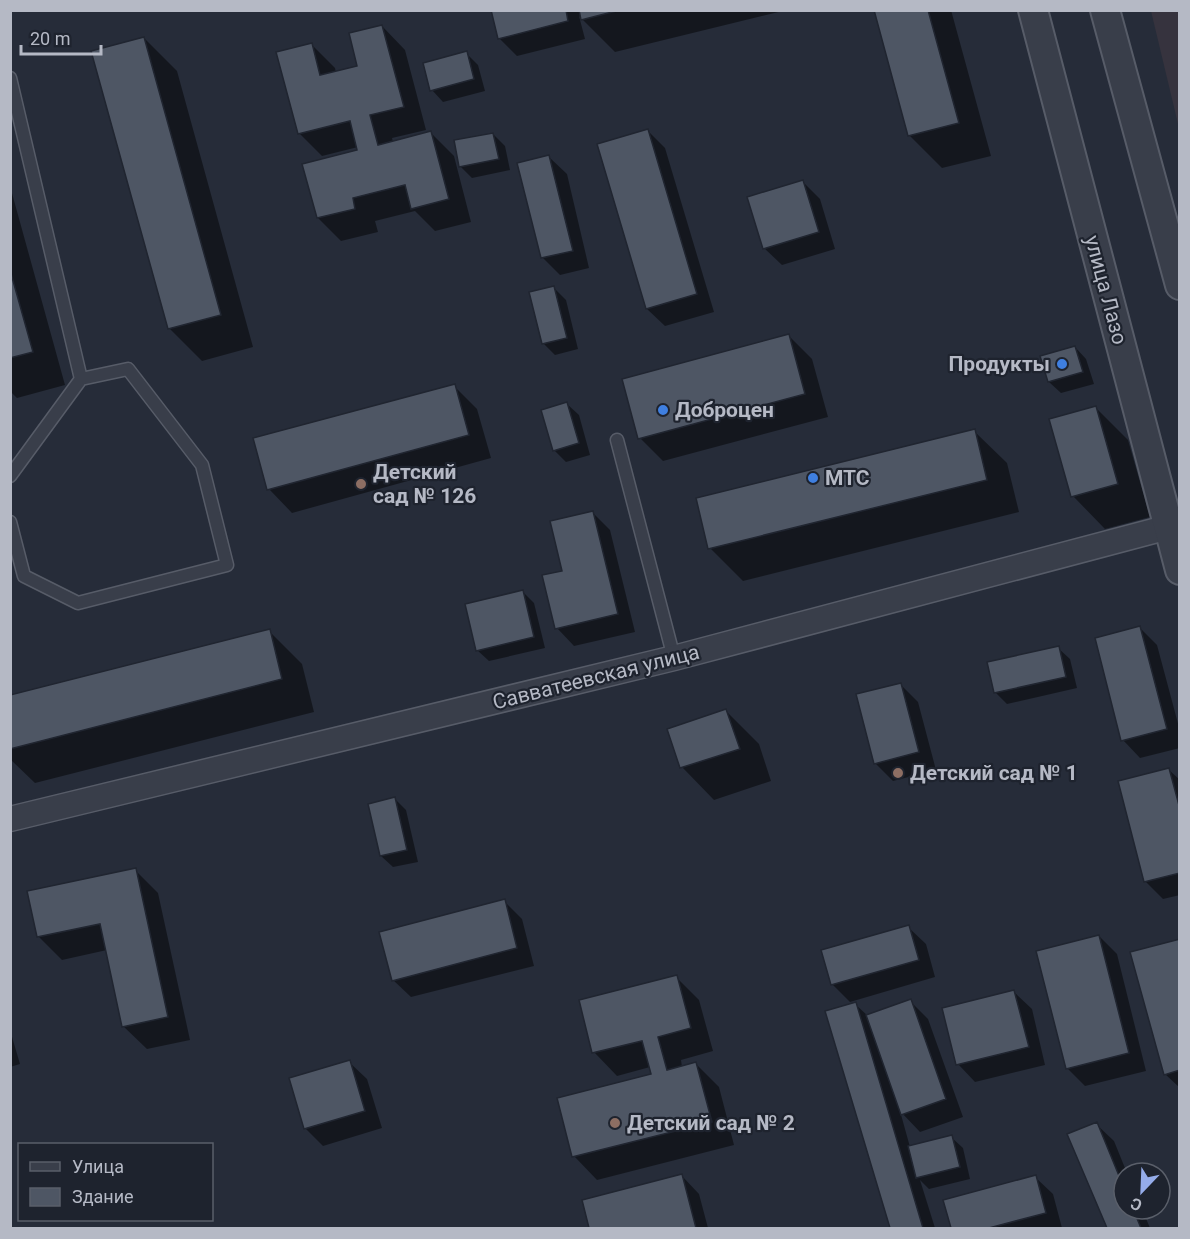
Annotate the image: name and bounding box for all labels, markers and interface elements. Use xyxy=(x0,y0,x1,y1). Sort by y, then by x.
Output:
scale bar xyxy=(21,18,100,56)
text: 20 m xyxy=(30,28,70,49)
street label: улица Лазо xyxy=(1080,233,1132,347)
place label: Продукты xyxy=(948,352,1050,376)
marker: Продукты xyxy=(1055,357,1069,371)
place label: Доброцен xyxy=(675,398,774,422)
marker: Доброцен xyxy=(656,403,670,417)
place label: Детский сад № 126 xyxy=(373,460,476,508)
place label: МТС xyxy=(825,466,870,490)
marker: МТС xyxy=(806,471,820,485)
marker: Детский сад № 126 xyxy=(354,477,368,491)
street label: Савватеевская улица xyxy=(490,640,702,714)
place label: Детский сад № 1 xyxy=(910,761,1078,785)
marker: Детский сад № 1 xyxy=(891,766,905,780)
place label: Детский сад № 2 xyxy=(627,1111,795,1135)
marker: Детский сад № 2 xyxy=(608,1116,622,1130)
legend xyxy=(18,1143,213,1221)
text: Улица xyxy=(72,1156,124,1177)
north arrow xyxy=(1112,1161,1172,1221)
text: Здание xyxy=(72,1186,134,1207)
text: С xyxy=(1128,1194,1145,1215)

